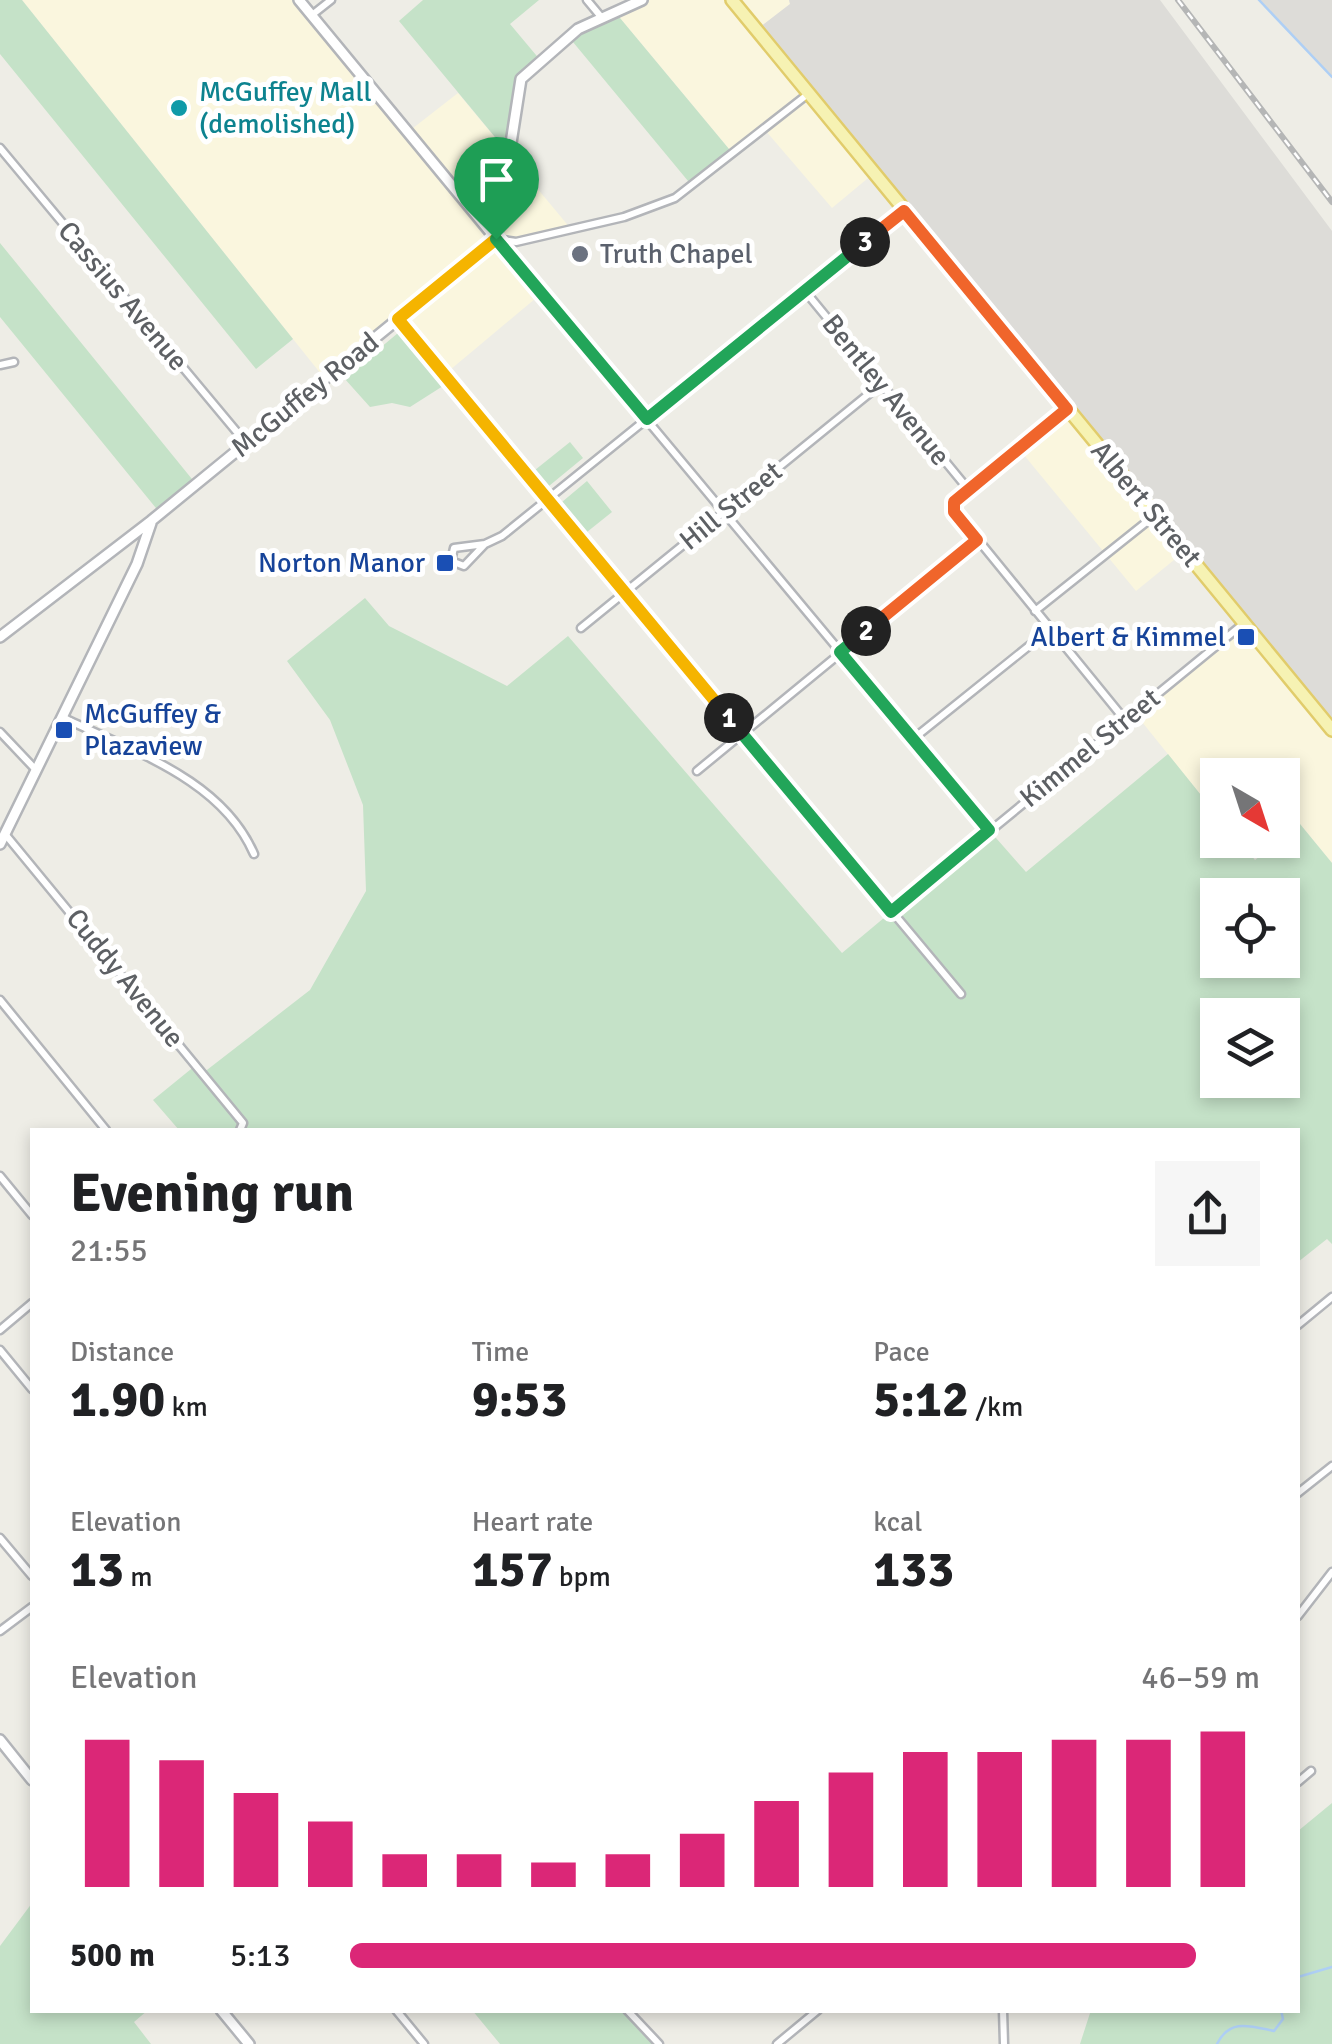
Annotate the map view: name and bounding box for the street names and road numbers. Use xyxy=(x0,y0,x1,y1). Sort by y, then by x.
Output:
street label: Cassius Avenue xyxy=(51,214,195,378)
street label: Bentley Avenue xyxy=(815,308,957,472)
street label: McGuffey Road xyxy=(224,325,386,465)
street label: Albert Street xyxy=(1084,434,1209,574)
street label: Hill Street xyxy=(673,454,789,558)
street label: Kimmel Street xyxy=(1013,681,1167,815)
street label: Cuddy Avenue xyxy=(59,902,191,1054)

